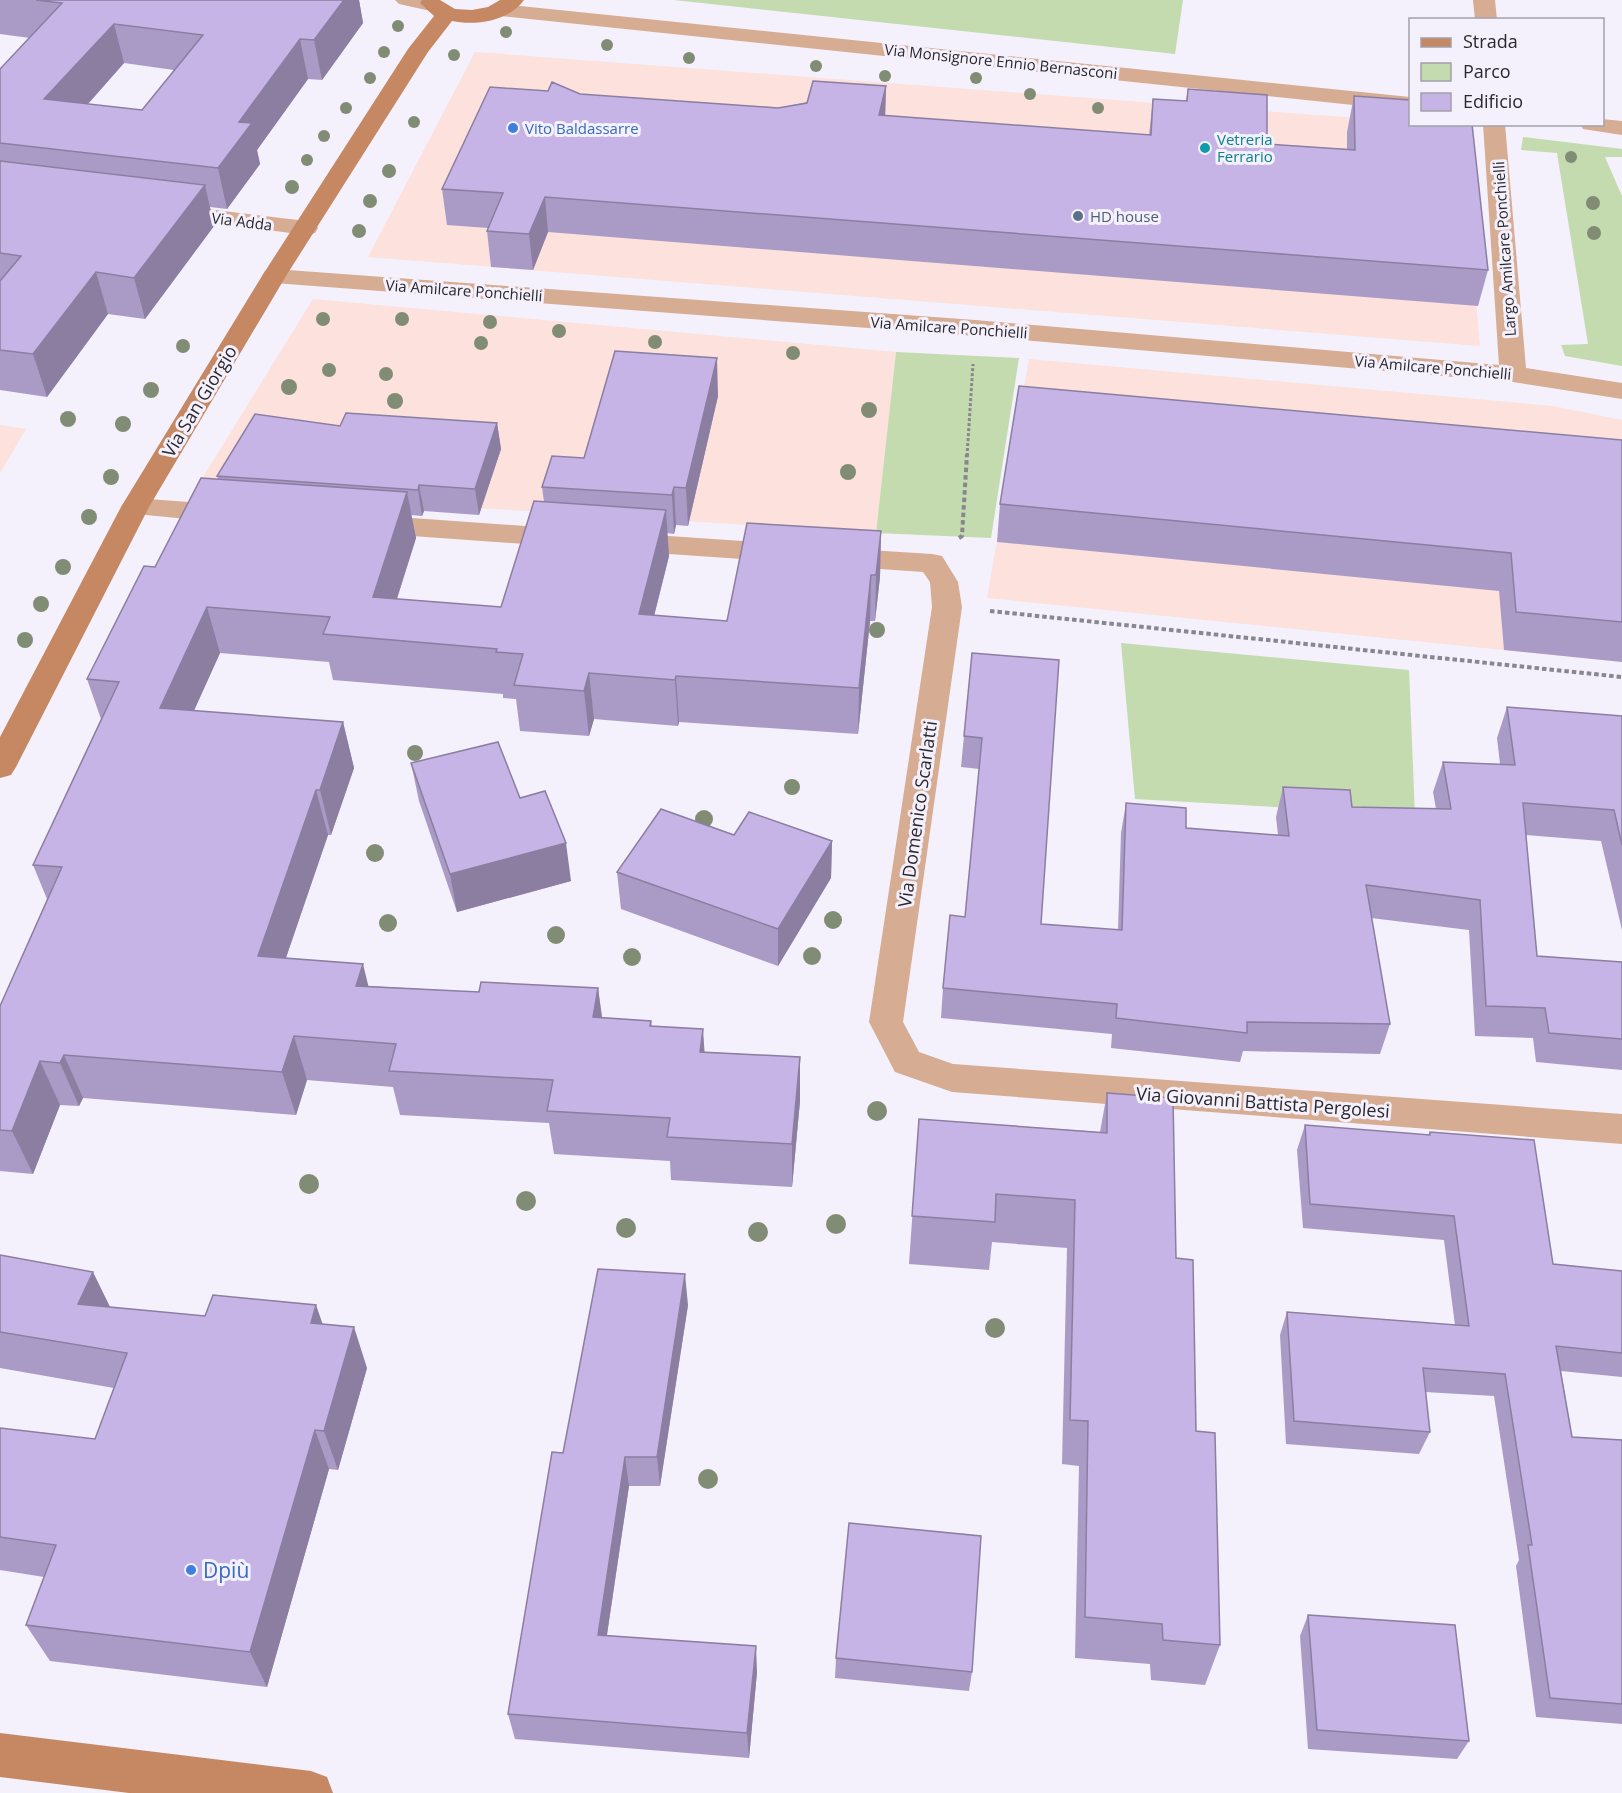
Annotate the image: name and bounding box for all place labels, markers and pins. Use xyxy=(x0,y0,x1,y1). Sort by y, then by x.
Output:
place label: Vito Baldassarre xyxy=(525,118,639,138)
marker: Vito Baldassarre xyxy=(506,121,520,135)
place label: Vetreria Ferrario xyxy=(1217,129,1273,166)
marker: Vetreria Ferrario xyxy=(1198,141,1212,155)
place label: HD house xyxy=(1090,206,1159,226)
marker: HD house xyxy=(1071,209,1085,223)
place label: Dpiù xyxy=(203,1556,249,1584)
marker: Dpiù xyxy=(184,1563,198,1577)

